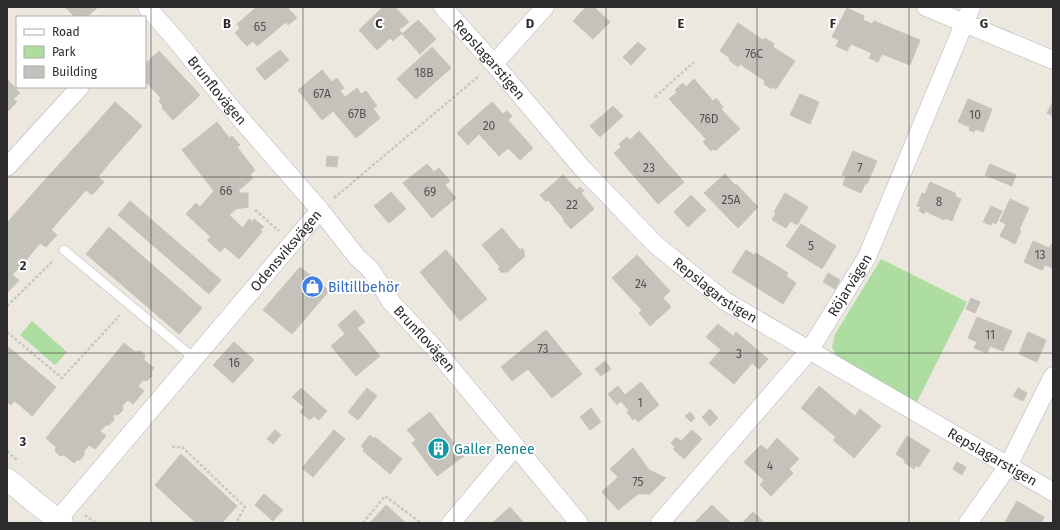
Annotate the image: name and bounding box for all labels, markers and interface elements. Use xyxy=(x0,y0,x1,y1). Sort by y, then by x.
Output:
legend xyxy=(16,16,146,88)
text: B xyxy=(223,16,231,31)
text: C xyxy=(375,16,383,31)
street label: Repslagarstigen xyxy=(449,16,528,103)
text: D xyxy=(526,16,535,31)
text: E xyxy=(678,16,685,31)
text: F xyxy=(830,16,837,31)
text: G xyxy=(980,16,988,31)
house number: 65 xyxy=(254,20,266,34)
text: Road xyxy=(52,25,80,39)
text: Park xyxy=(52,45,76,59)
house number: 76C xyxy=(745,47,763,61)
street label: Brunflovägen xyxy=(184,53,250,128)
text: Building xyxy=(52,65,98,79)
house number: 18B xyxy=(414,66,434,80)
house number: 67A xyxy=(313,87,331,101)
house number: 67B xyxy=(348,107,366,121)
house number: 10 xyxy=(969,108,981,122)
house number: 76D xyxy=(699,112,719,126)
house number: 20 xyxy=(483,119,496,133)
house number: 23 xyxy=(643,161,655,175)
house number: 7 xyxy=(857,161,863,175)
house number: 66 xyxy=(220,184,232,198)
house number: 69 xyxy=(424,185,436,199)
house number: 25A xyxy=(722,193,741,207)
house number: 8 xyxy=(936,195,943,209)
house number: 22 xyxy=(566,198,578,212)
street label: Odensviksvägen xyxy=(247,207,325,295)
house number: 5 xyxy=(808,239,814,253)
house number: 13 xyxy=(1034,248,1046,262)
street label: Röjarvägen xyxy=(824,251,876,320)
street label: Repslagarstigen xyxy=(669,254,760,327)
text: 2 xyxy=(20,258,27,273)
shop icon: Biltillbehör xyxy=(300,274,326,300)
house number: 24 xyxy=(635,277,648,291)
place label: Biltillbehör xyxy=(328,279,400,296)
street label: Brunflovägen xyxy=(390,302,458,376)
house number: 11 xyxy=(985,328,995,342)
house number: 73 xyxy=(537,342,549,356)
house number: 3 xyxy=(736,347,742,361)
house number: 16 xyxy=(228,356,240,370)
house number: 1 xyxy=(637,396,643,410)
street label: Repslagarstigen xyxy=(945,425,1040,490)
text: 3 xyxy=(19,434,27,449)
building icon: Galler Renee xyxy=(425,436,451,462)
place label: Galler Renee xyxy=(454,441,535,458)
house number: 4 xyxy=(767,459,774,473)
house number: 75 xyxy=(632,475,644,489)

